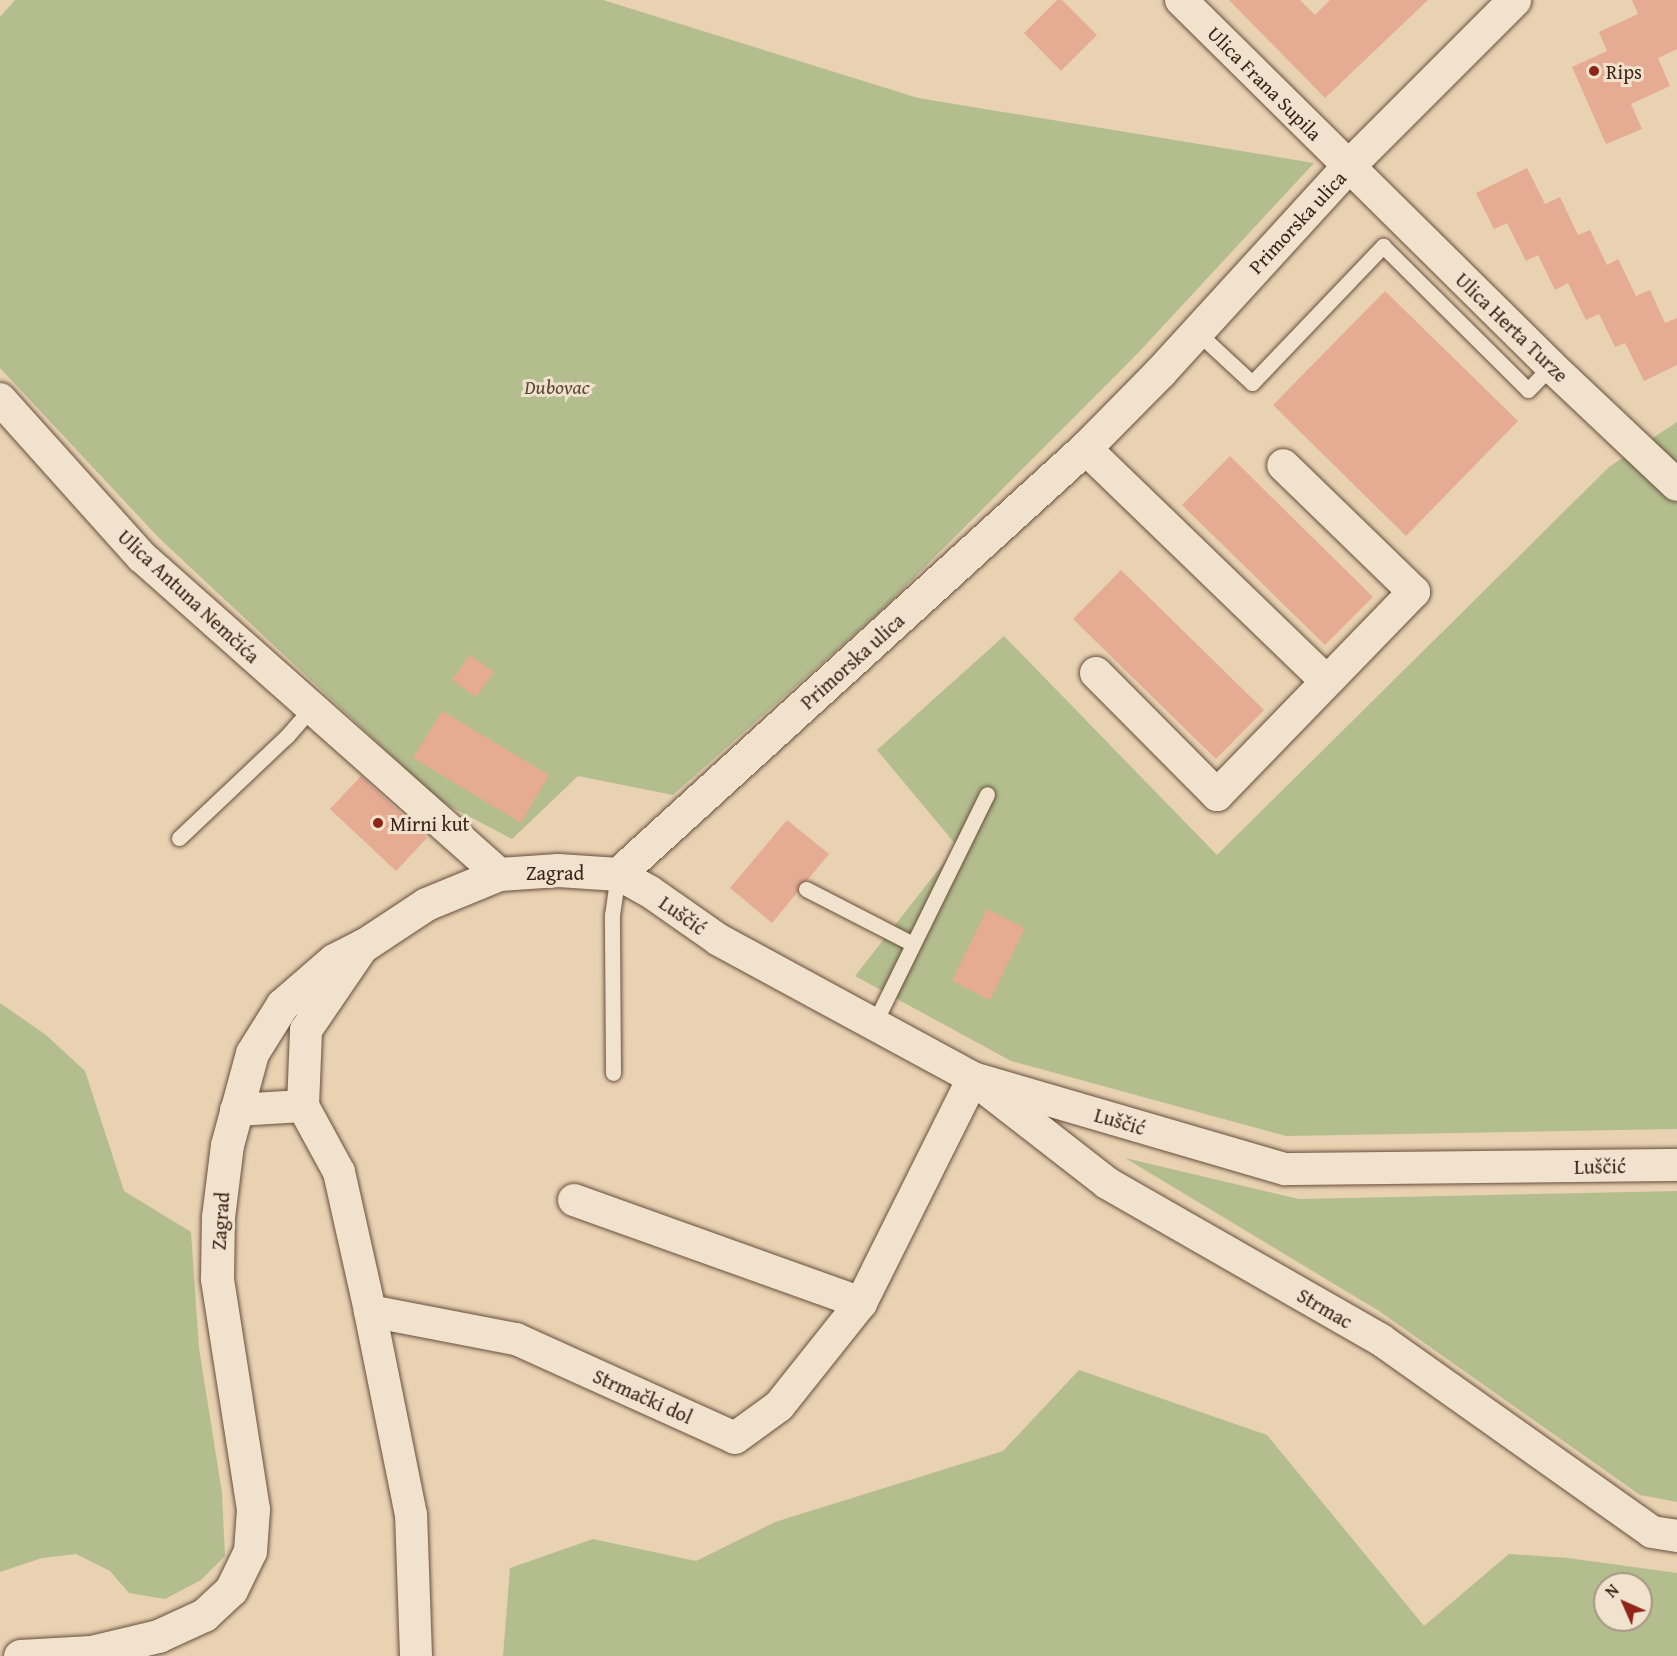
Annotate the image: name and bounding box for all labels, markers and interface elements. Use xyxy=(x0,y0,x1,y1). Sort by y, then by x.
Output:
street label: Ulica Frana Supila xyxy=(1203,21,1327,145)
place label: Rips xyxy=(1606,59,1642,83)
marker: Rips xyxy=(1587,64,1601,78)
street label: Primorska ulica xyxy=(1243,166,1351,278)
street label: Ulica Herta Turze xyxy=(1451,267,1573,387)
park label: Dubovac xyxy=(524,374,590,398)
street label: Ulica Antuna Nemčića xyxy=(113,524,265,668)
street label: Primorska ulica xyxy=(795,608,909,714)
place label: Mirni kut xyxy=(390,811,470,835)
marker: Mirni kut xyxy=(371,816,385,830)
street label: Zagrad xyxy=(526,860,584,884)
street label: Luščić xyxy=(655,890,711,940)
street label: Luščić xyxy=(1092,1102,1148,1140)
street label: Luščić xyxy=(1574,1154,1626,1178)
street label: Zagrad xyxy=(206,1191,234,1251)
street label: Strmac xyxy=(1293,1283,1357,1333)
street label: Strmački dol xyxy=(590,1363,696,1429)
north arrow xyxy=(1593,1572,1653,1632)
text: N xyxy=(1599,1578,1624,1603)

